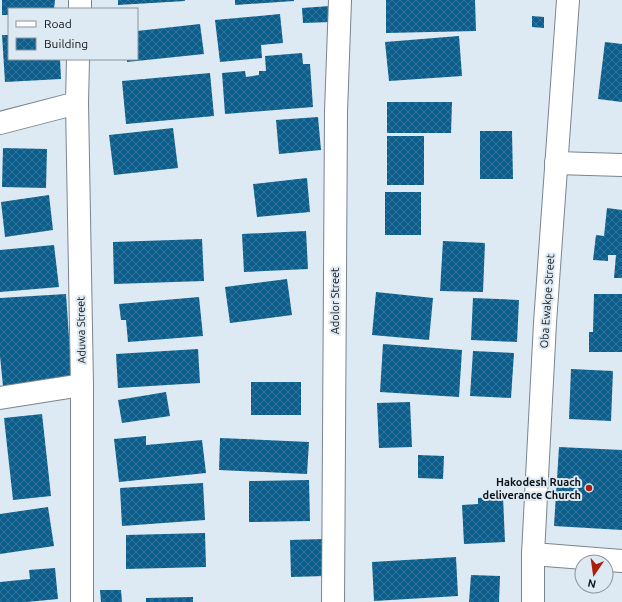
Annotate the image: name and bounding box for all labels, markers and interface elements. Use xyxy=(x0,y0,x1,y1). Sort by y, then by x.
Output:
legend xyxy=(8,8,138,60)
text: Road xyxy=(44,17,72,30)
text: Building xyxy=(44,37,88,50)
street label: Oba Ewakpe Street xyxy=(538,253,556,349)
street label: Adolor Street xyxy=(329,267,341,334)
street label: Aduwa Street xyxy=(74,296,88,364)
place label: Hakodesh Ruach deliverance Church xyxy=(483,476,581,501)
marker: Hakodesh Ruach deliverance Church xyxy=(584,483,594,493)
north arrow xyxy=(574,554,614,594)
text: N xyxy=(586,577,597,591)

